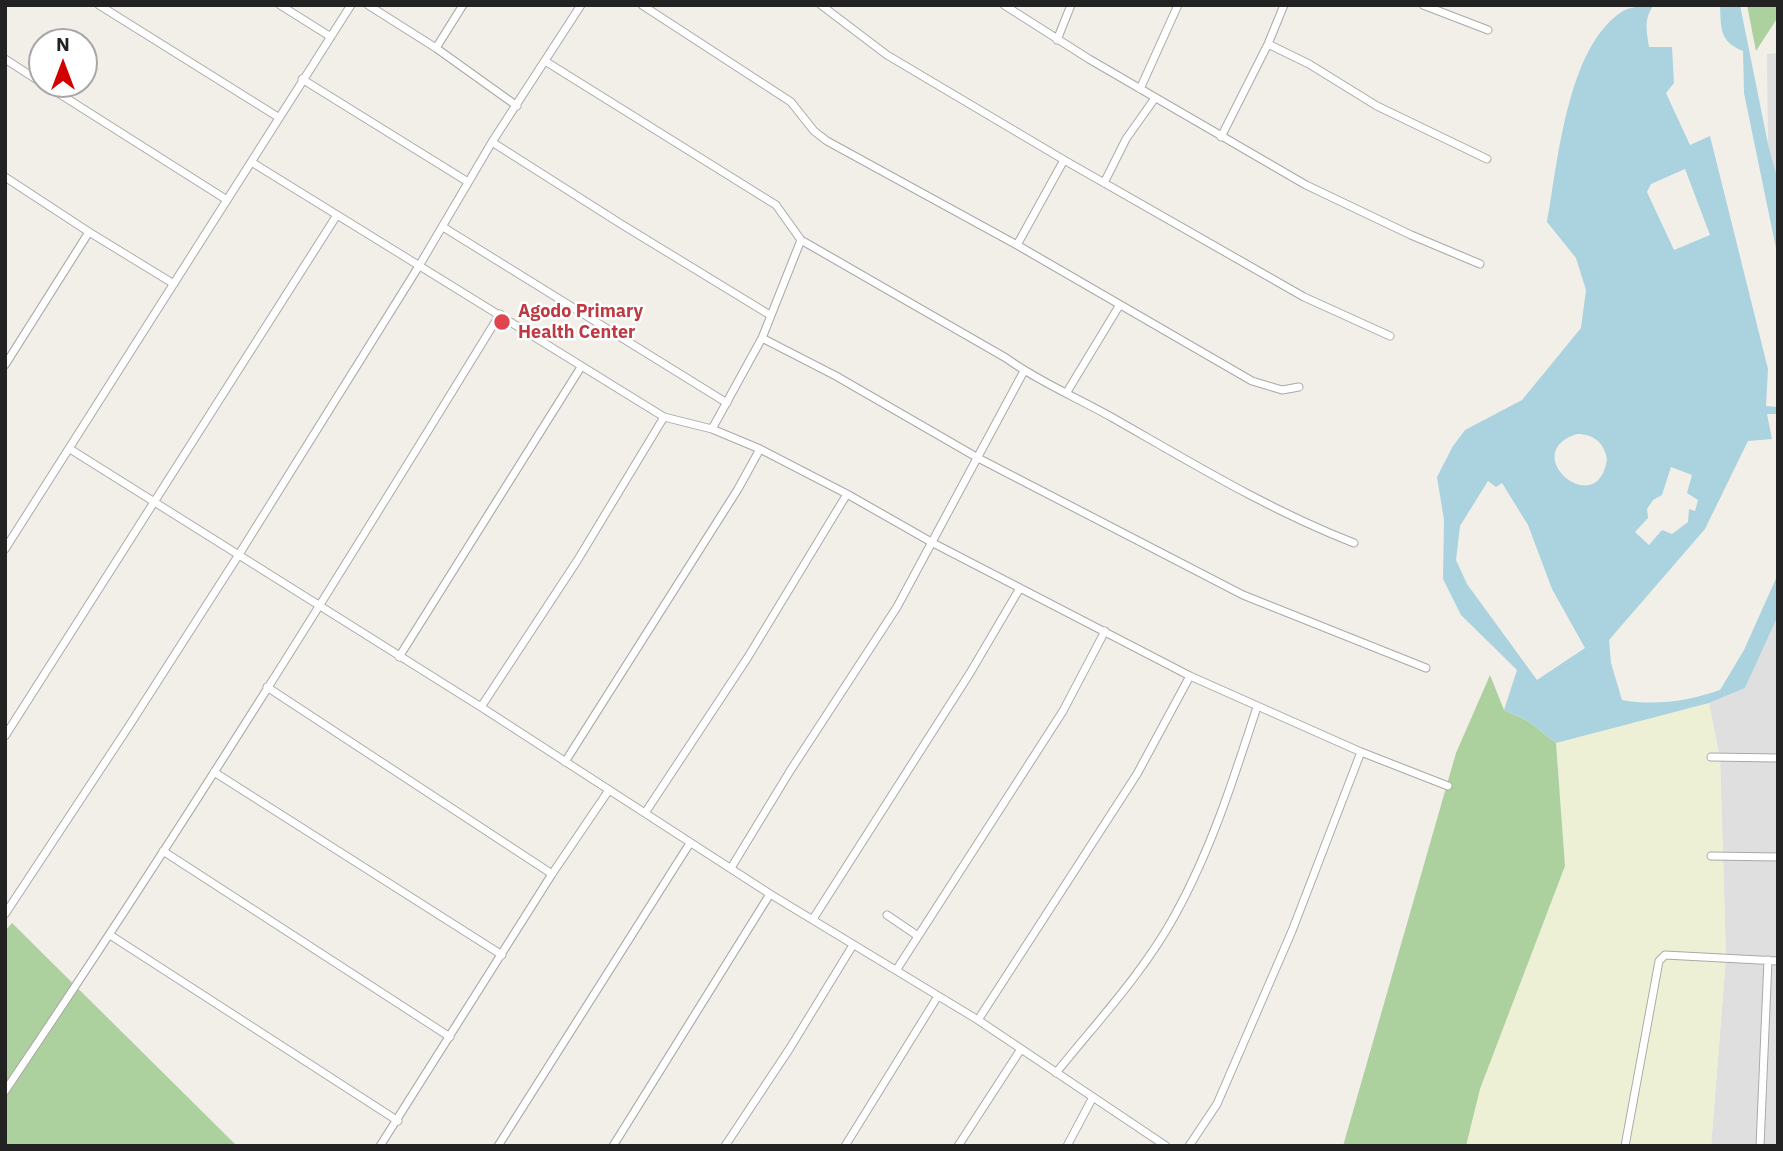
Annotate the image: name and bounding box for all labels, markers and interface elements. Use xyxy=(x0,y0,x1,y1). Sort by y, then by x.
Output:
north arrow xyxy=(28,28,98,98)
text: N xyxy=(56,32,70,56)
place label: Agodo Primary Health Center xyxy=(518,301,643,344)
marker: Agodo Primary Health Center xyxy=(492,312,512,332)

